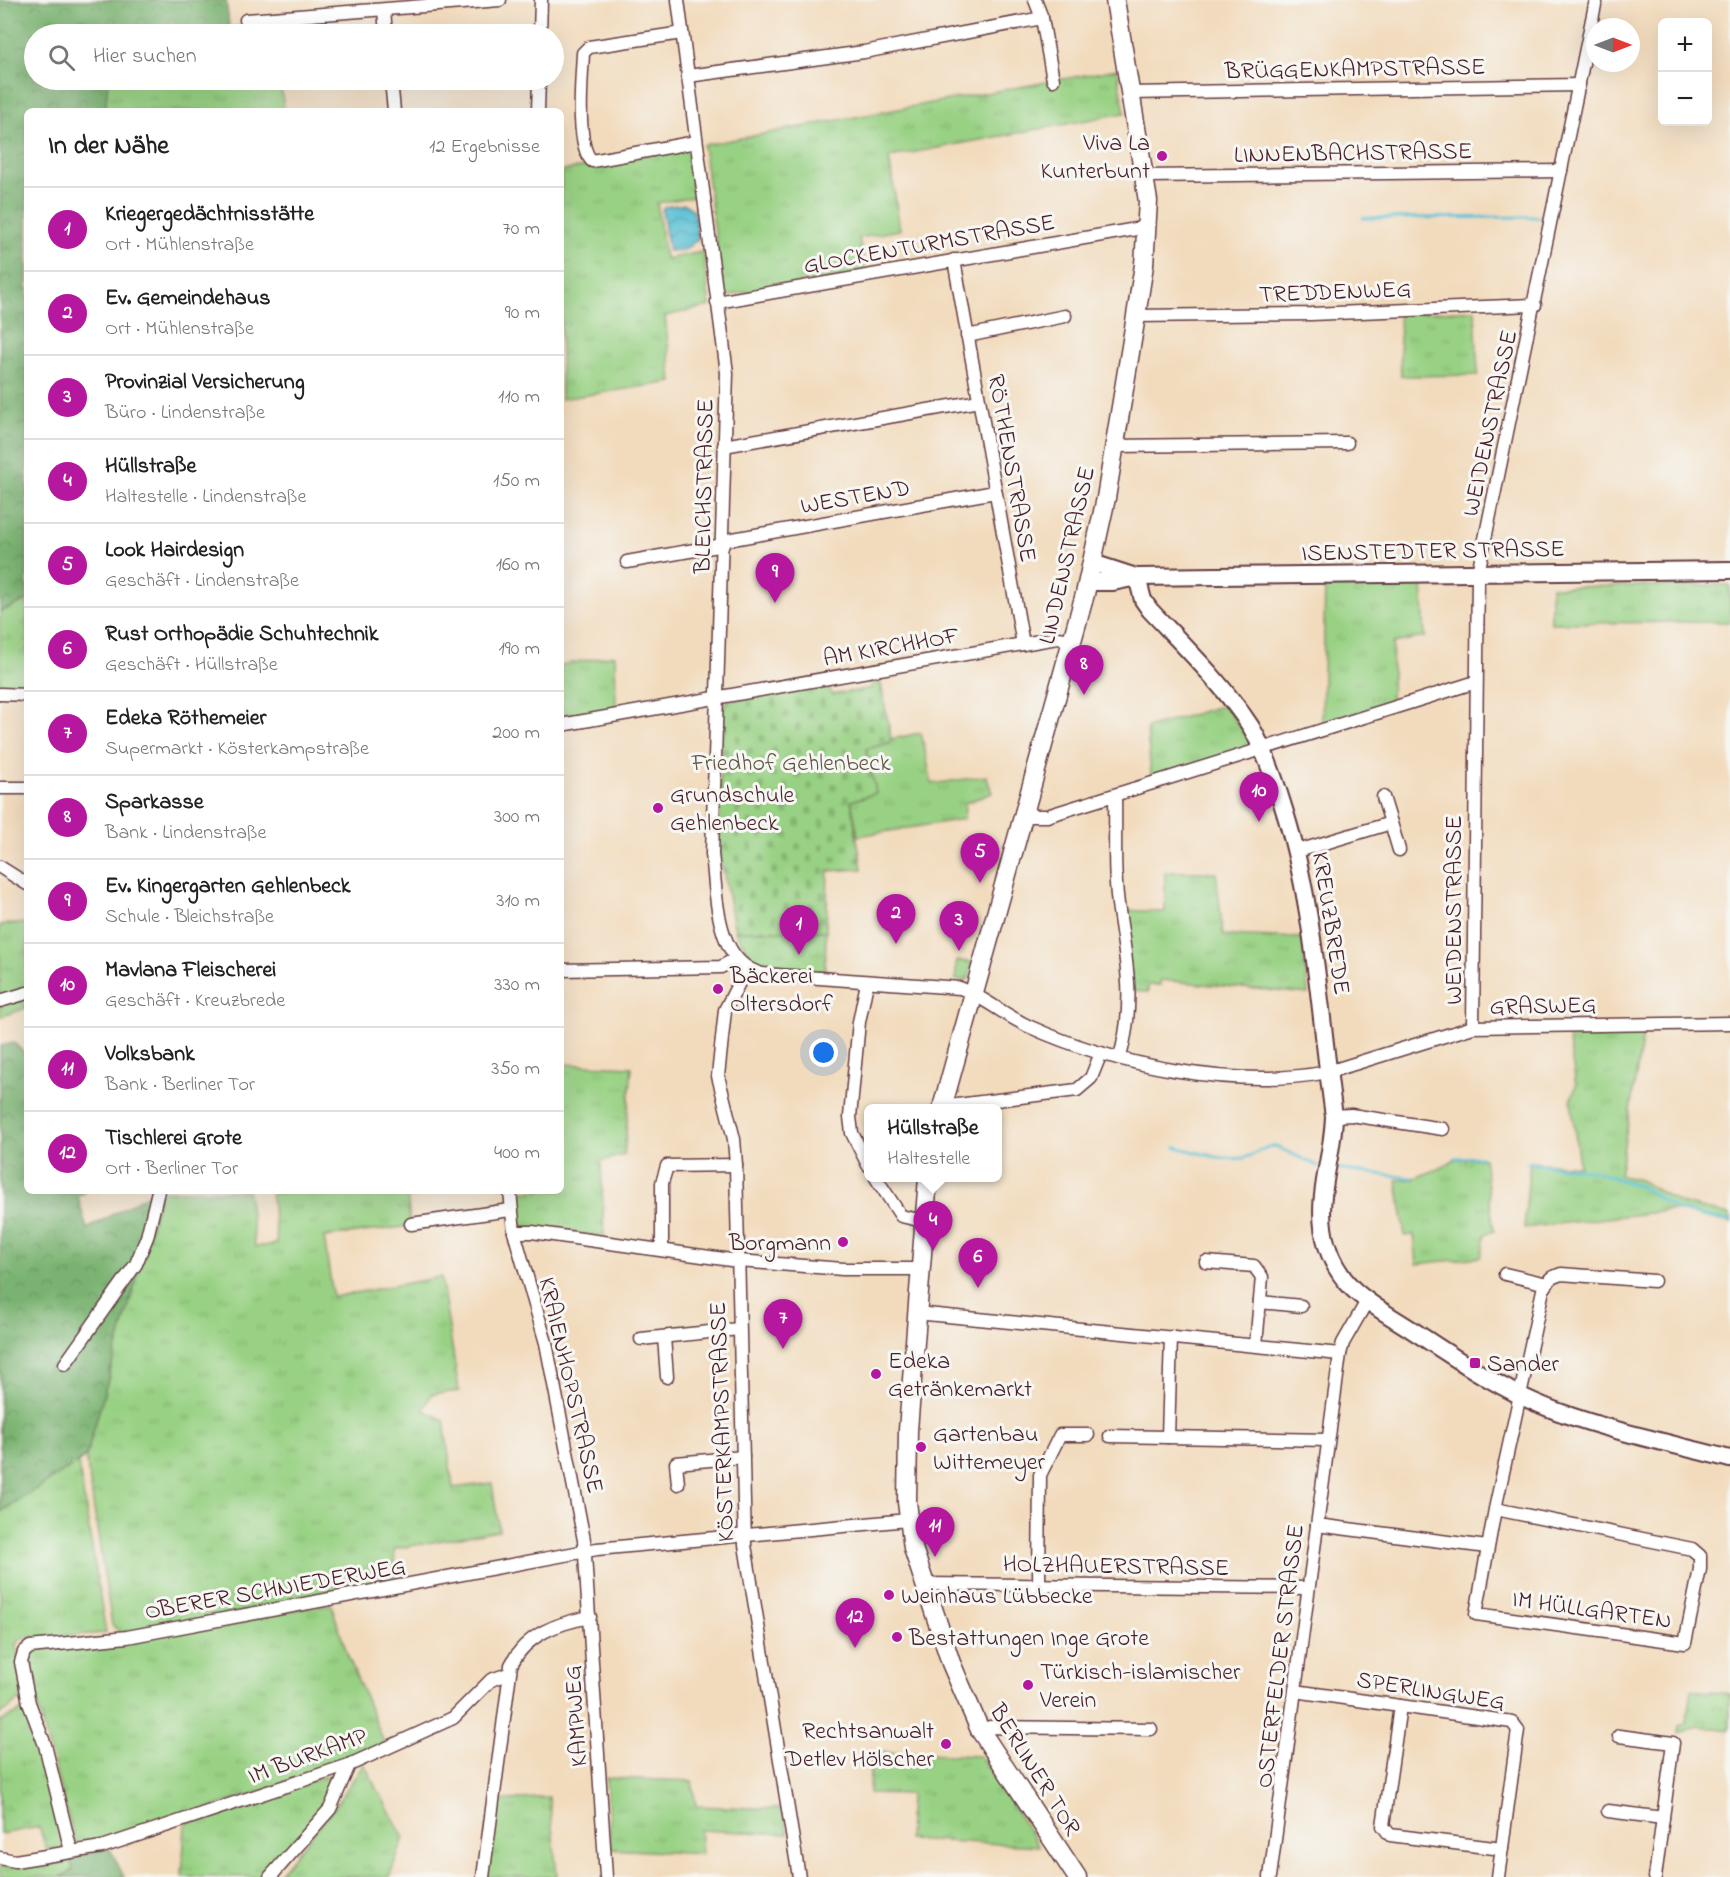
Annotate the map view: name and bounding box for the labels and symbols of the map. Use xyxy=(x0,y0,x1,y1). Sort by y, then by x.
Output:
north arrow xyxy=(1586,18,1640,72)
street label: BRÜGGENKAMPSTRASSE xyxy=(1223,51,1486,90)
place label: Viva La Kunterbunt xyxy=(1040,127,1150,190)
street label: LINNENBACHSTRASSE xyxy=(1234,135,1472,174)
marker: Viva La Kunterbunt xyxy=(1155,149,1169,163)
street label: GLOCKENTURMSTRASSE xyxy=(801,206,1058,285)
street label: TREDDENWEG xyxy=(1258,273,1412,314)
street label: WEIDENSTRASSE xyxy=(1455,327,1528,520)
street label: RÖTHENSTRASSE xyxy=(977,372,1044,565)
street label: BLEICHSTRASSE xyxy=(686,398,725,575)
street label: LINDENSTRASSE xyxy=(1031,463,1106,648)
street label: WESTEND xyxy=(798,472,913,525)
street label: ISENSTEDTER STRASSE xyxy=(1301,533,1565,572)
pin: 9 xyxy=(756,554,794,603)
street label: AM KIRCHHOF xyxy=(820,619,963,678)
pin: 8 xyxy=(1064,646,1104,695)
park label: Friedhof Gehlenbeck xyxy=(690,747,891,782)
pin: 10 xyxy=(1240,772,1278,822)
place label: Grundschule Gehlenbeck xyxy=(670,779,794,842)
marker: Grundschule Gehlenbeck xyxy=(651,801,665,815)
street label: WEIDENSTRASSE xyxy=(1438,815,1473,1005)
pin: 5 xyxy=(960,834,1000,883)
street label: KREUZBREDE xyxy=(1301,849,1358,997)
pin: 2 xyxy=(876,894,916,944)
pin: 3 xyxy=(940,902,978,951)
pin: 1 xyxy=(780,906,818,955)
place label: Bäckerei Oltersdorf xyxy=(729,960,834,1023)
marker: Bäckerei Oltersdorf xyxy=(711,982,725,996)
street label: GRASWEG xyxy=(1489,989,1597,1026)
your location xyxy=(809,1038,838,1067)
pin: 4 xyxy=(914,1202,952,1251)
place label: Borgmann xyxy=(728,1227,831,1262)
marker: Borgmann xyxy=(836,1235,850,1249)
pin: 6 xyxy=(958,1238,998,1288)
street label: KRAIENHOPSTRASSE xyxy=(528,1274,611,1497)
pin: 7 xyxy=(764,1300,802,1349)
street label: KÖSTERKAMPSTRASSE xyxy=(702,1301,745,1543)
place label: Edeka Getränkemarkt xyxy=(888,1345,1032,1408)
place label: Sander xyxy=(1487,1348,1559,1383)
marker: Sander xyxy=(1468,1356,1482,1370)
marker: Edeka Getränkemarkt xyxy=(869,1367,883,1381)
place label: Gartenbau Wittemeyer xyxy=(933,1418,1045,1482)
marker: Gartenbau Wittemeyer xyxy=(914,1440,928,1454)
pin: 11 xyxy=(916,1508,954,1557)
street label: OSTERFELDER STRASSE xyxy=(1248,1522,1315,1790)
street label: HOLZHAUERSTRASSE xyxy=(1002,1548,1230,1587)
street label: OBERER SCHNIEDERWEG xyxy=(142,1550,409,1631)
place label: Weinhaus Lübbecke xyxy=(901,1580,1093,1615)
street label: IM HÜLLGARTEN xyxy=(1510,1583,1674,1640)
marker: Weinhaus Lübbecke xyxy=(882,1588,896,1602)
pin: 12 xyxy=(836,1598,874,1648)
place label: Bestattungen Inge Grote xyxy=(908,1622,1149,1657)
marker: Bestattungen Inge Grote xyxy=(890,1630,904,1644)
place label: Türkisch-islamischer Verein xyxy=(1039,1656,1241,1719)
street label: SPERLINGWEG xyxy=(1354,1663,1507,1721)
street label: KAMPWEG xyxy=(556,1664,598,1768)
marker: Türkisch-islamischer Verein xyxy=(1021,1678,1035,1692)
street label: BERLINER TOR xyxy=(979,1697,1089,1844)
place label: Rechtsanwalt Detlev Hölscher xyxy=(784,1715,935,1778)
street label: IM BURKAMP xyxy=(243,1719,373,1795)
marker: Rechtsanwalt Detlev Hölscher xyxy=(939,1737,953,1751)

